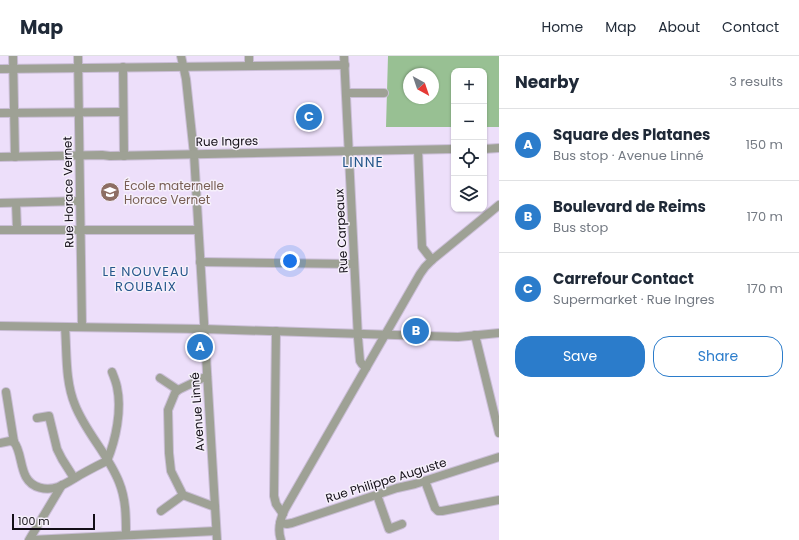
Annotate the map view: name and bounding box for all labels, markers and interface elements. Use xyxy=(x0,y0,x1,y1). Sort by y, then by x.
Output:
text: Map xyxy=(20,14,63,41)
text: Home xyxy=(541,17,583,37)
text: Map xyxy=(605,17,636,37)
text: About xyxy=(658,17,700,37)
text: Contact xyxy=(722,17,779,37)
north arrow xyxy=(403,68,439,104)
map controls xyxy=(451,68,487,212)
button: + xyxy=(451,68,487,104)
text: Nearby xyxy=(515,70,579,94)
text: 3 results xyxy=(729,72,783,91)
pin: C xyxy=(296,102,322,132)
button: − xyxy=(451,104,487,140)
text: Square des Platanes xyxy=(553,124,711,145)
street label: Rue Ingres xyxy=(196,132,258,150)
text: A xyxy=(523,135,533,154)
text: 150 m xyxy=(746,135,783,154)
street label: Rue Horace Vernet xyxy=(59,136,77,248)
button: locate xyxy=(451,140,487,176)
text: Bus stop · Avenue Linné xyxy=(553,146,704,165)
district label: LINNE xyxy=(342,152,384,172)
button: layers xyxy=(451,176,487,212)
place label: École maternelle Horace Vernet xyxy=(124,177,224,208)
school or university icon: École maternelle Horace Vernet xyxy=(99,181,121,203)
street label: Rue Carpeaux xyxy=(330,188,352,274)
text: Boulevard de Reims xyxy=(553,196,706,217)
text: B xyxy=(524,207,532,226)
text: 170 m xyxy=(747,207,783,226)
text: Bus stop xyxy=(553,218,608,237)
your location xyxy=(280,251,300,271)
district label: LE NOUVEAU ROUBAIX xyxy=(103,262,189,296)
text: Carrefour Contact xyxy=(553,268,694,289)
text: C xyxy=(523,279,533,298)
text: 170 m xyxy=(747,279,783,298)
text: Supermarket · Rue Ingres xyxy=(553,290,715,309)
pin: B xyxy=(403,316,429,346)
pin: A xyxy=(187,332,213,362)
button: Save xyxy=(515,336,645,377)
button: Share xyxy=(653,336,783,377)
street label: Avenue Linné xyxy=(186,372,208,452)
street label: Rue Philippe Auguste xyxy=(323,454,449,506)
scale bar xyxy=(12,512,95,531)
text: 100 m xyxy=(18,513,50,529)

